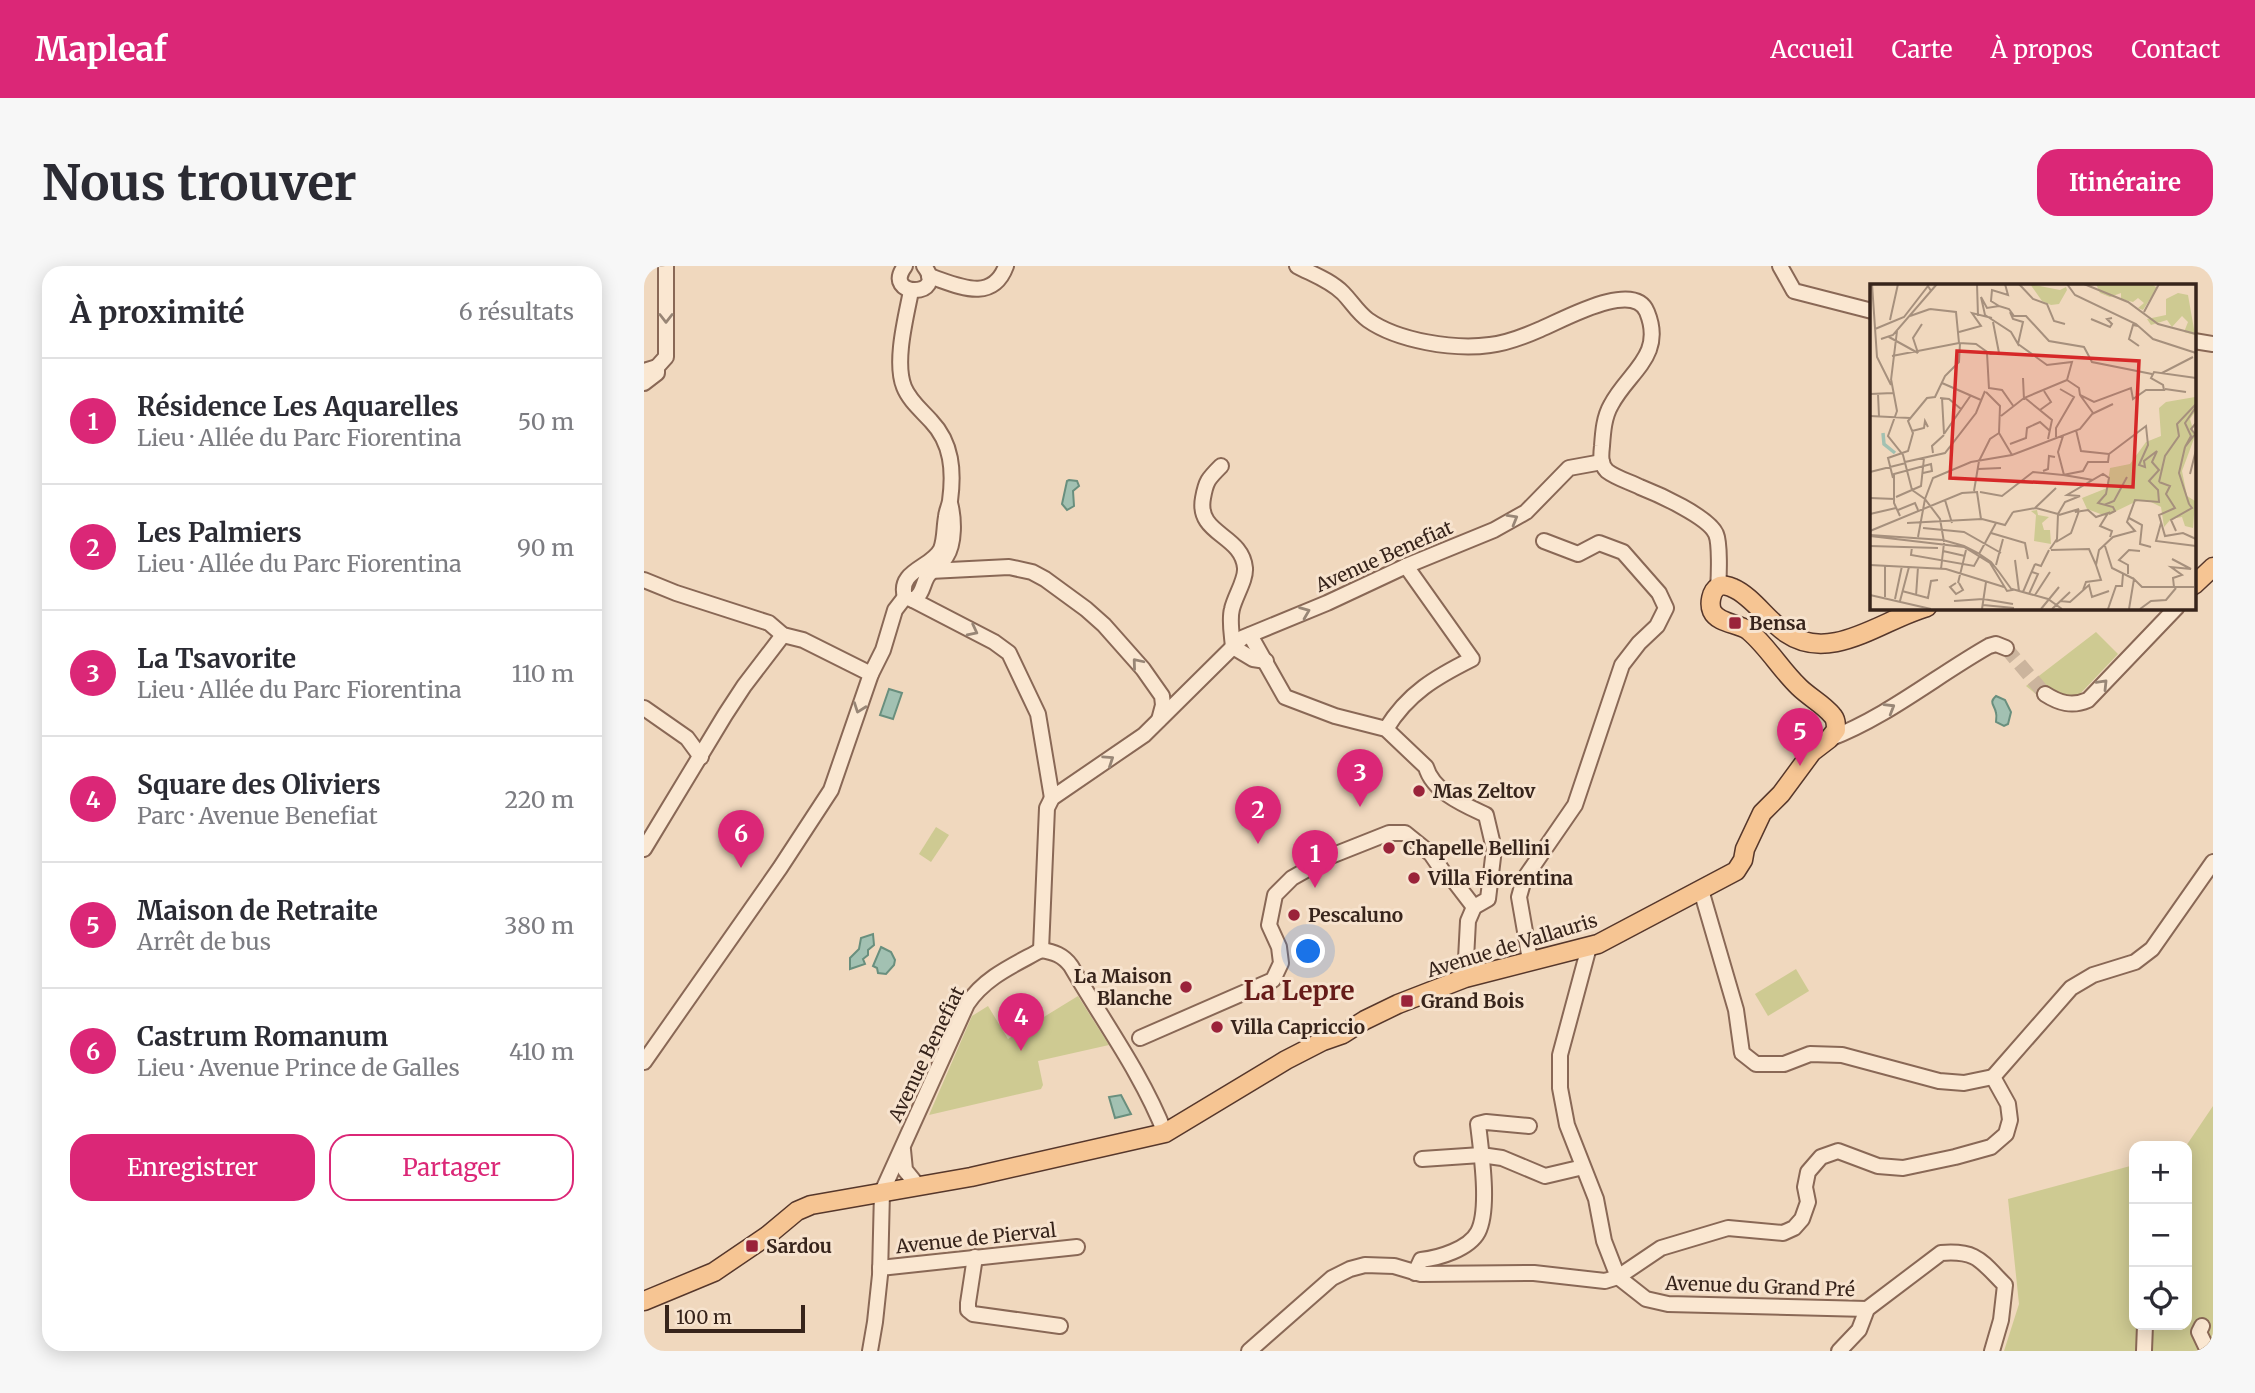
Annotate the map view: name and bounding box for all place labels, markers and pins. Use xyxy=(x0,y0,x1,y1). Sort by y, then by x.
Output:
place label: Bensa xyxy=(1749,611,1807,635)
marker: Bensa xyxy=(1727,615,1743,631)
pin: 5 xyxy=(1777,708,1823,766)
pin: 3 xyxy=(1337,749,1383,807)
place label: Mas Zeltov xyxy=(1433,779,1536,803)
marker: Mas Zeltov xyxy=(1411,783,1427,799)
pin: 2 xyxy=(1235,786,1281,844)
pin: 6 xyxy=(718,810,764,868)
pin: 1 xyxy=(1292,830,1338,888)
place label: Chapelle Bellini xyxy=(1403,836,1551,860)
marker: Chapelle Bellini xyxy=(1381,840,1397,856)
place label: Villa Fiorentina xyxy=(1427,866,1574,890)
marker: Villa Fiorentina xyxy=(1406,870,1422,886)
place label: Pescaluno xyxy=(1308,903,1403,927)
marker: Pescaluno xyxy=(1286,907,1302,923)
place label: La Maison Blanche xyxy=(1074,964,1172,1010)
marker: La Maison Blanche xyxy=(1178,979,1194,995)
place label: Grand Bois xyxy=(1421,989,1524,1013)
pin: 4 xyxy=(998,993,1044,1051)
marker: Grand Bois xyxy=(1399,993,1415,1009)
place label: Villa Capriccio xyxy=(1230,1015,1365,1039)
marker: Villa Capriccio xyxy=(1209,1019,1225,1035)
place label: Sardou xyxy=(766,1234,832,1258)
marker: Sardou xyxy=(744,1238,760,1254)

